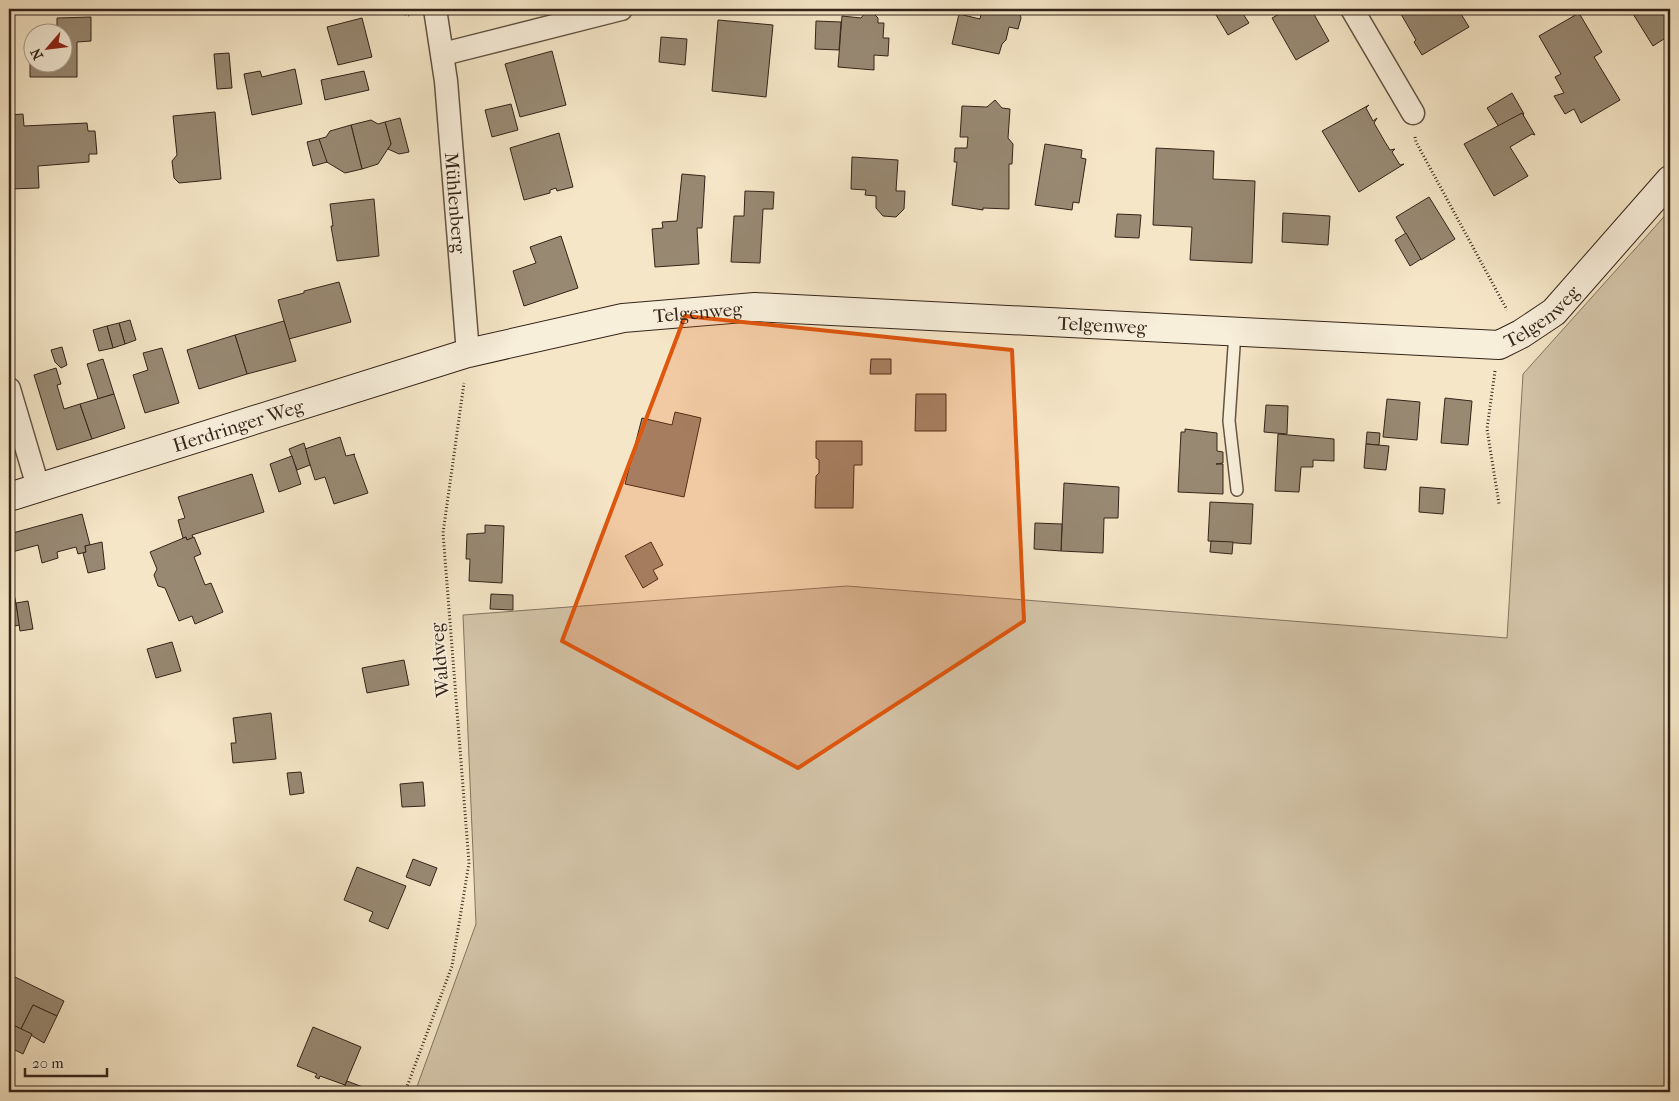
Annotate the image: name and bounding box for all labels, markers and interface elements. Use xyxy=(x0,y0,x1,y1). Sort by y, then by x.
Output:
north arrow xyxy=(22,22,72,72)
text: N xyxy=(27,45,47,63)
street label: Mühlenberg xyxy=(440,151,470,255)
street label: Telgenweg xyxy=(1501,281,1585,353)
street label: Telgenweg xyxy=(652,298,744,327)
street label: Telgenweg xyxy=(1057,312,1148,339)
street label: Herdringer Weg xyxy=(170,395,307,457)
street label: Waldweg xyxy=(426,621,454,699)
scale bar xyxy=(25,1046,108,1078)
text: 20 m xyxy=(32,1054,64,1072)

